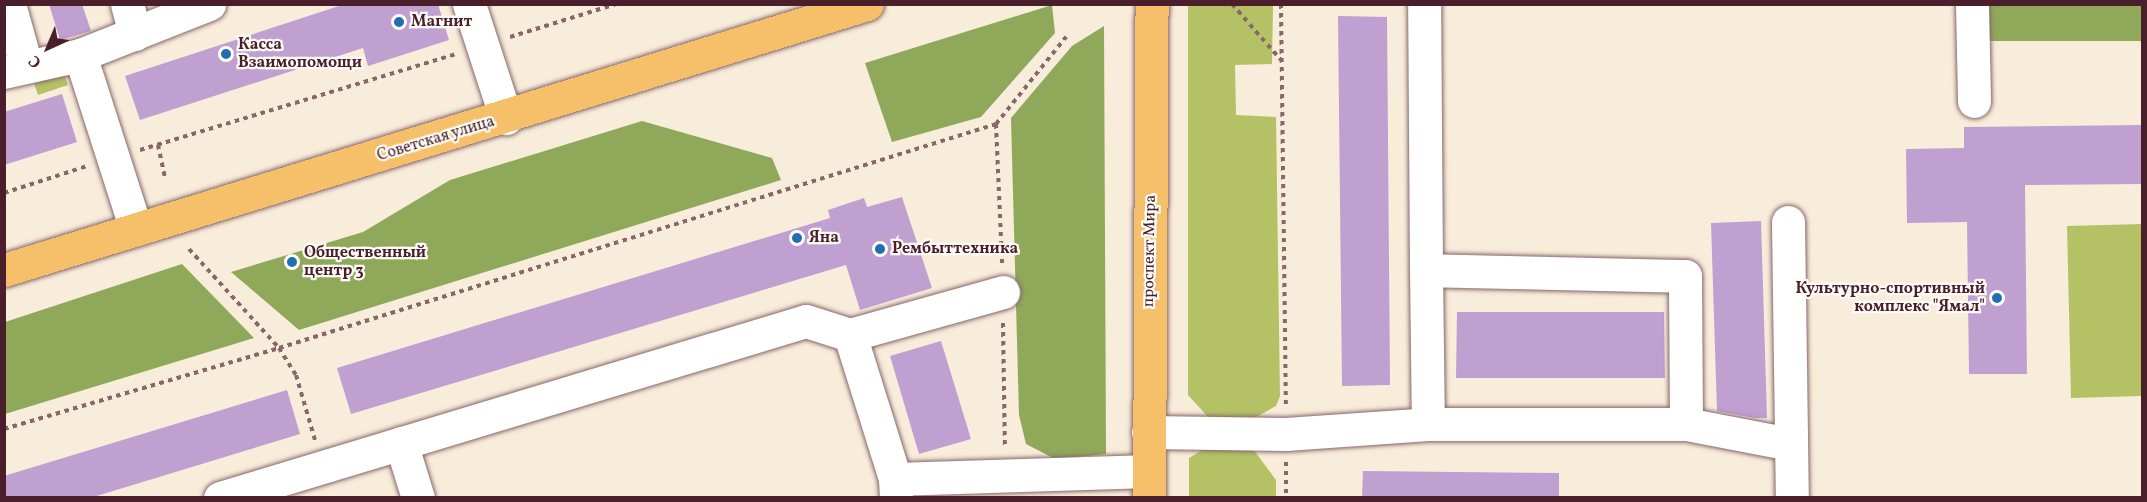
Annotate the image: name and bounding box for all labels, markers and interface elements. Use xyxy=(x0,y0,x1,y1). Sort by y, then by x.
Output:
place label: Магнит xyxy=(411,12,472,32)
marker: Магнит xyxy=(392,15,406,29)
north arrow xyxy=(18,18,78,78)
place label: Касса Взаимопомощи xyxy=(238,35,362,73)
marker: Касса Взаимопомощи xyxy=(219,47,233,61)
text: С xyxy=(24,49,47,72)
street label: Советская улица xyxy=(375,112,497,166)
street label: проспект Мира xyxy=(1139,195,1161,307)
place label: Яна xyxy=(809,228,839,248)
marker: Яна xyxy=(790,231,804,245)
place label: Рембыттехника xyxy=(892,239,1018,259)
marker: Рембыттехника xyxy=(873,242,887,256)
place label: Общественный центр 3 xyxy=(304,243,426,281)
marker: Общественный центр 3 xyxy=(285,255,299,269)
place label: Культурно-спортивный комплекс "Ямал" xyxy=(1795,279,1985,317)
marker: Культурно-спортивный комплекс "Ямал" xyxy=(1990,291,2004,305)

